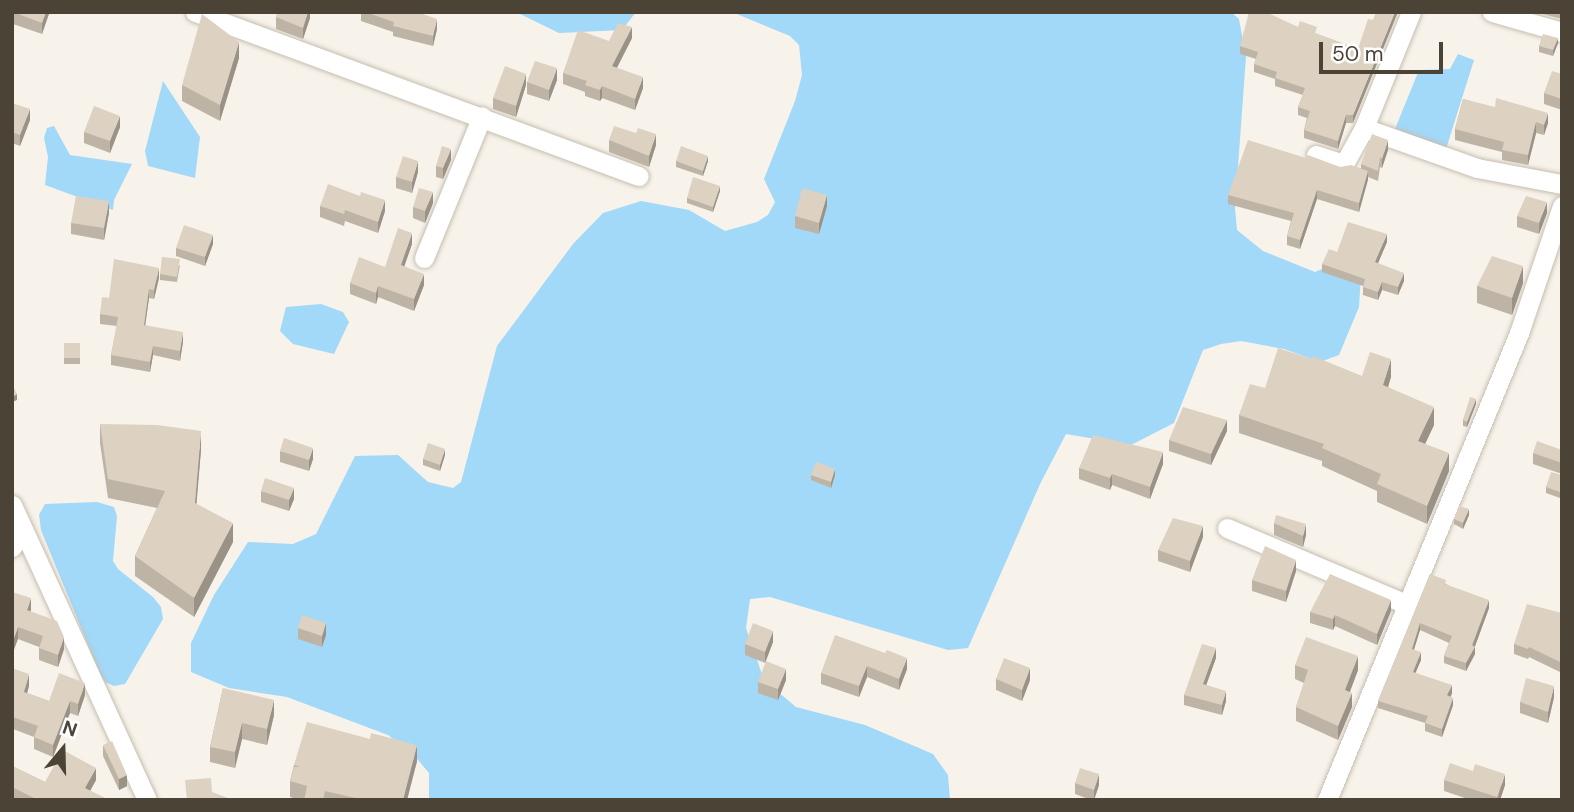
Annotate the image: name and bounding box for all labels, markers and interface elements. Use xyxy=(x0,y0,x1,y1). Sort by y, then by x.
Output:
scale bar xyxy=(1322,28,1446,72)
text: 50 m xyxy=(1332,40,1383,68)
north arrow xyxy=(28,714,98,784)
text: N xyxy=(59,715,81,743)

